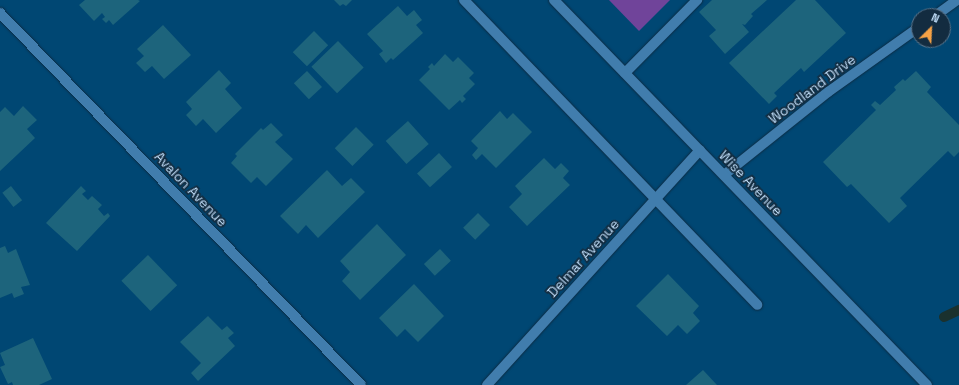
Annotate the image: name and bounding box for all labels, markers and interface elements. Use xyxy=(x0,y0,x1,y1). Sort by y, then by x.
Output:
north arrow xyxy=(911,8,951,48)
text: N xyxy=(929,10,942,26)
street label: Woodland Drive xyxy=(765,51,859,127)
street label: Wise Avenue xyxy=(716,147,786,219)
street label: Avalon Avenue xyxy=(151,148,231,230)
street label: Delmar Avenue xyxy=(543,215,623,301)

